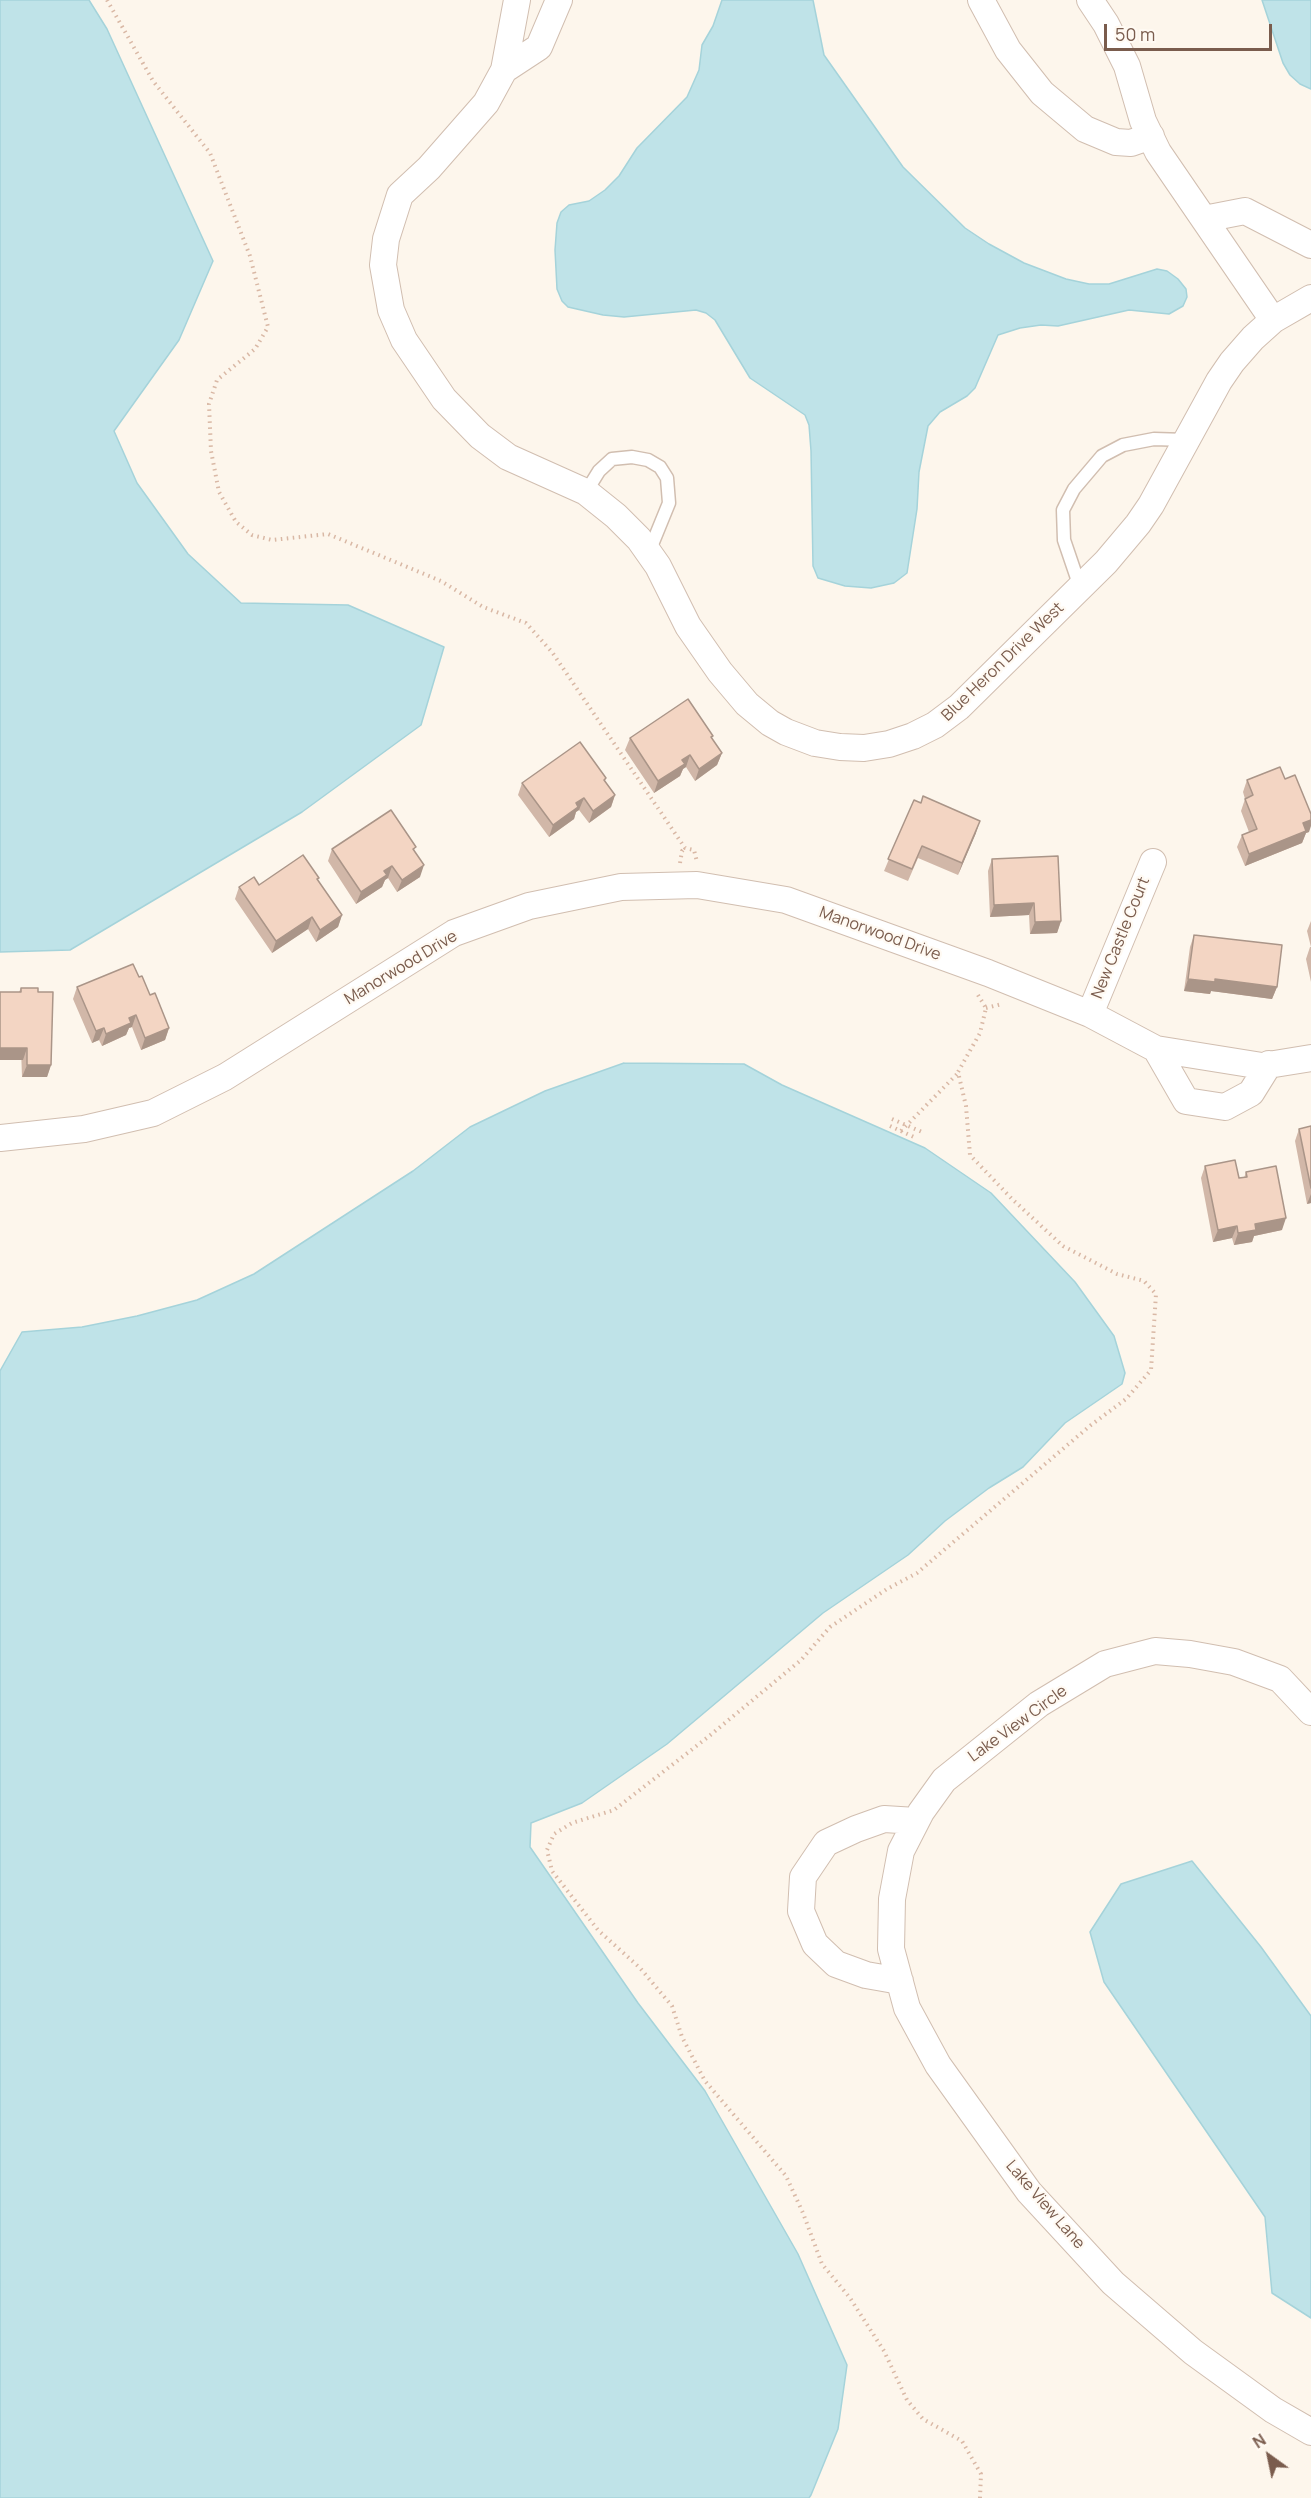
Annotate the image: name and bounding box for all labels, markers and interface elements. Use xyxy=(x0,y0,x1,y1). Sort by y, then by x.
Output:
scale bar xyxy=(1107,12,1275,50)
text: 50 m xyxy=(1115,22,1155,46)
street label: Blue Heron Drive West xyxy=(938,599,1068,725)
street label: New Castle Court xyxy=(1088,874,1154,1002)
street label: Manorwood Drive xyxy=(817,903,943,965)
street label: Manorwood Drive xyxy=(341,927,461,1009)
street label: Lake View Circle xyxy=(965,1682,1071,1766)
street label: Lake View Lane xyxy=(1001,2157,1089,2253)
north arrow xyxy=(1239,2426,1299,2486)
text: N xyxy=(1248,2429,1270,2453)

